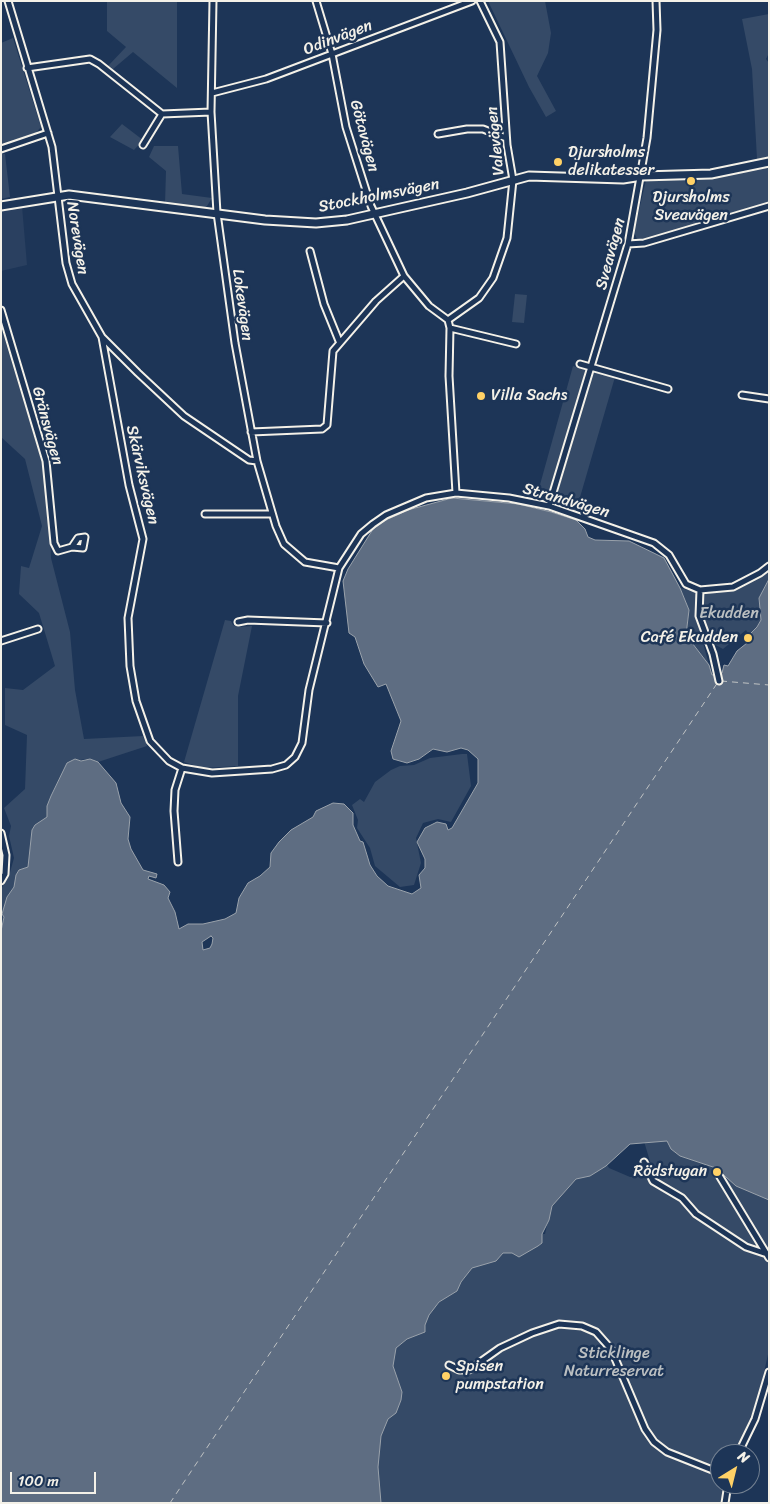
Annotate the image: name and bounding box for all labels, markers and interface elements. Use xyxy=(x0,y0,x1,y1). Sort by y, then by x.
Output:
street label: Odinvägen xyxy=(301,16,375,60)
street label: Götavägen xyxy=(345,98,383,174)
street label: Valevägen xyxy=(483,106,509,176)
place label: Djursholms delikatesser xyxy=(568,143,654,181)
marker: Djursholms delikatesser xyxy=(552,156,564,168)
street label: Stockholmsvägen xyxy=(317,175,441,217)
marker: Djursholms Sveavägen xyxy=(685,175,697,187)
place label: Djursholms Sveavägen xyxy=(652,188,730,226)
street label: Norevägen xyxy=(62,200,92,276)
street label: Sveavägen xyxy=(592,216,630,292)
street label: Lokevägen xyxy=(227,268,257,342)
street label: Gränsvägen xyxy=(27,385,67,467)
place label: Villa Sachs xyxy=(491,386,567,406)
marker: Villa Sachs xyxy=(475,390,487,402)
street label: Skärviksvägen xyxy=(121,424,163,526)
street label: Strandvägen xyxy=(521,479,611,523)
park label: Ekudden xyxy=(699,604,759,624)
place label: Café Ekudden xyxy=(641,628,738,648)
marker: Café Ekudden xyxy=(742,632,754,644)
place label: Rödstugan xyxy=(634,1162,707,1182)
marker: Rödstugan xyxy=(711,1166,723,1178)
park label: Sticklinge Naturreservat xyxy=(564,1344,664,1382)
place label: Spisen pumpstation xyxy=(456,1357,544,1395)
marker: Spisen pumpstation xyxy=(440,1370,452,1382)
north arrow xyxy=(710,1444,760,1494)
text: N xyxy=(732,1444,755,1470)
scale bar xyxy=(12,1462,99,1494)
text: 100 m xyxy=(18,1468,59,1494)

